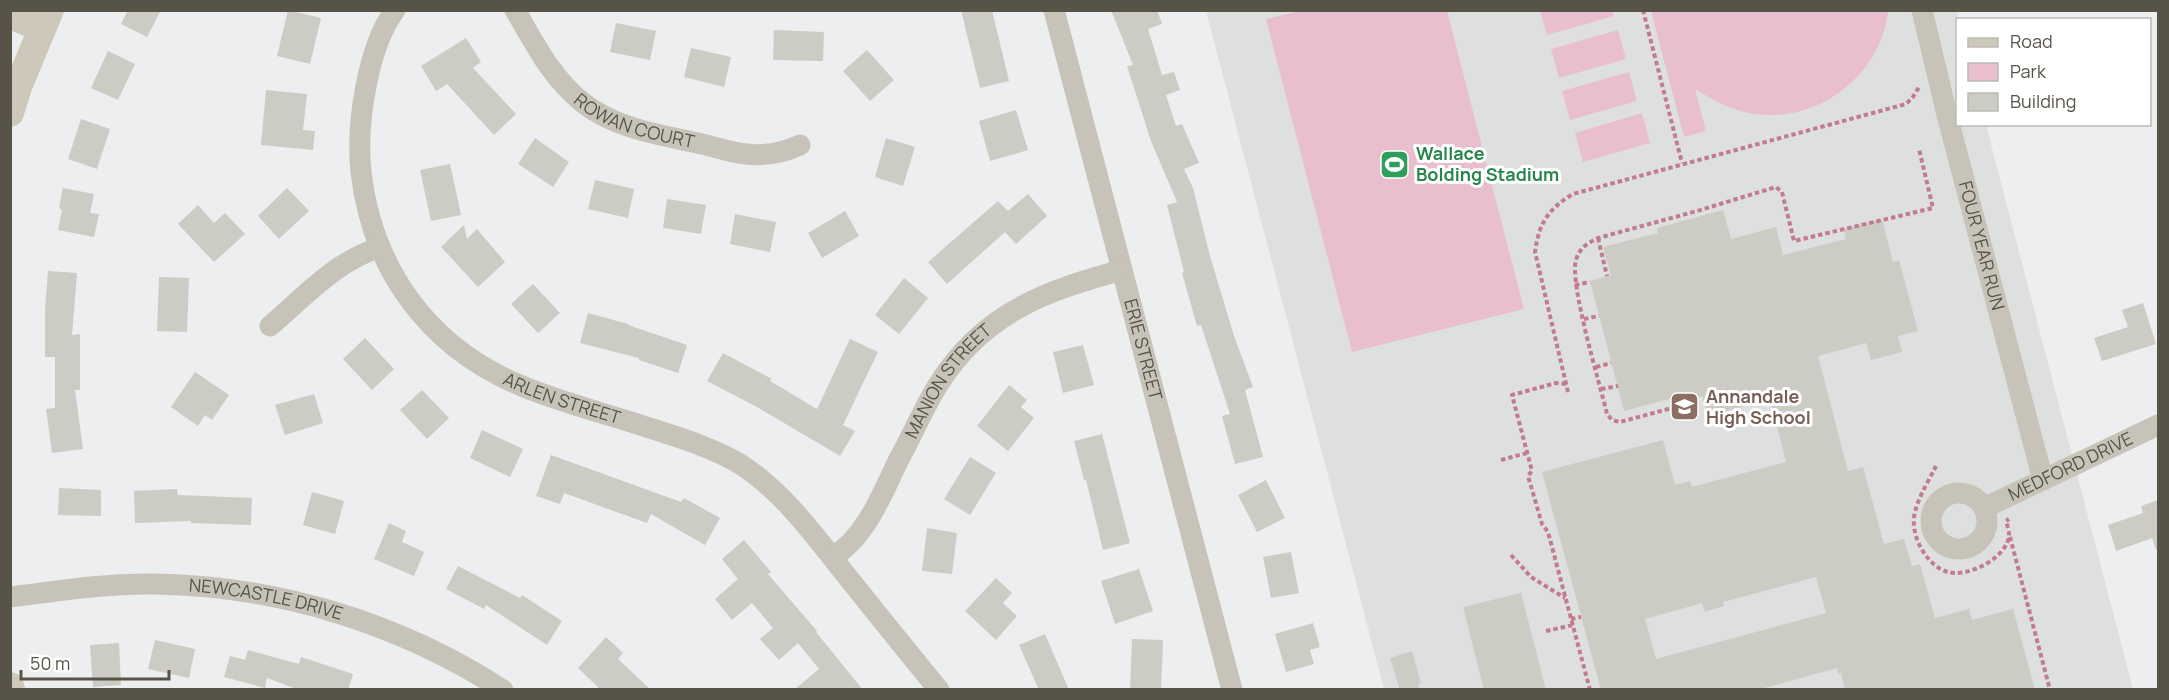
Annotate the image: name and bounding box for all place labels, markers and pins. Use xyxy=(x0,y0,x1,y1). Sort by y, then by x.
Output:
place label: Wallace Bolding Stadium xyxy=(1416,141,1559,186)
sports icon: Wallace Bolding Stadium xyxy=(1379,148,1411,180)
place label: Annandale High School xyxy=(1706,384,1811,429)
school or university icon: Annandale High School xyxy=(1669,391,1701,423)

